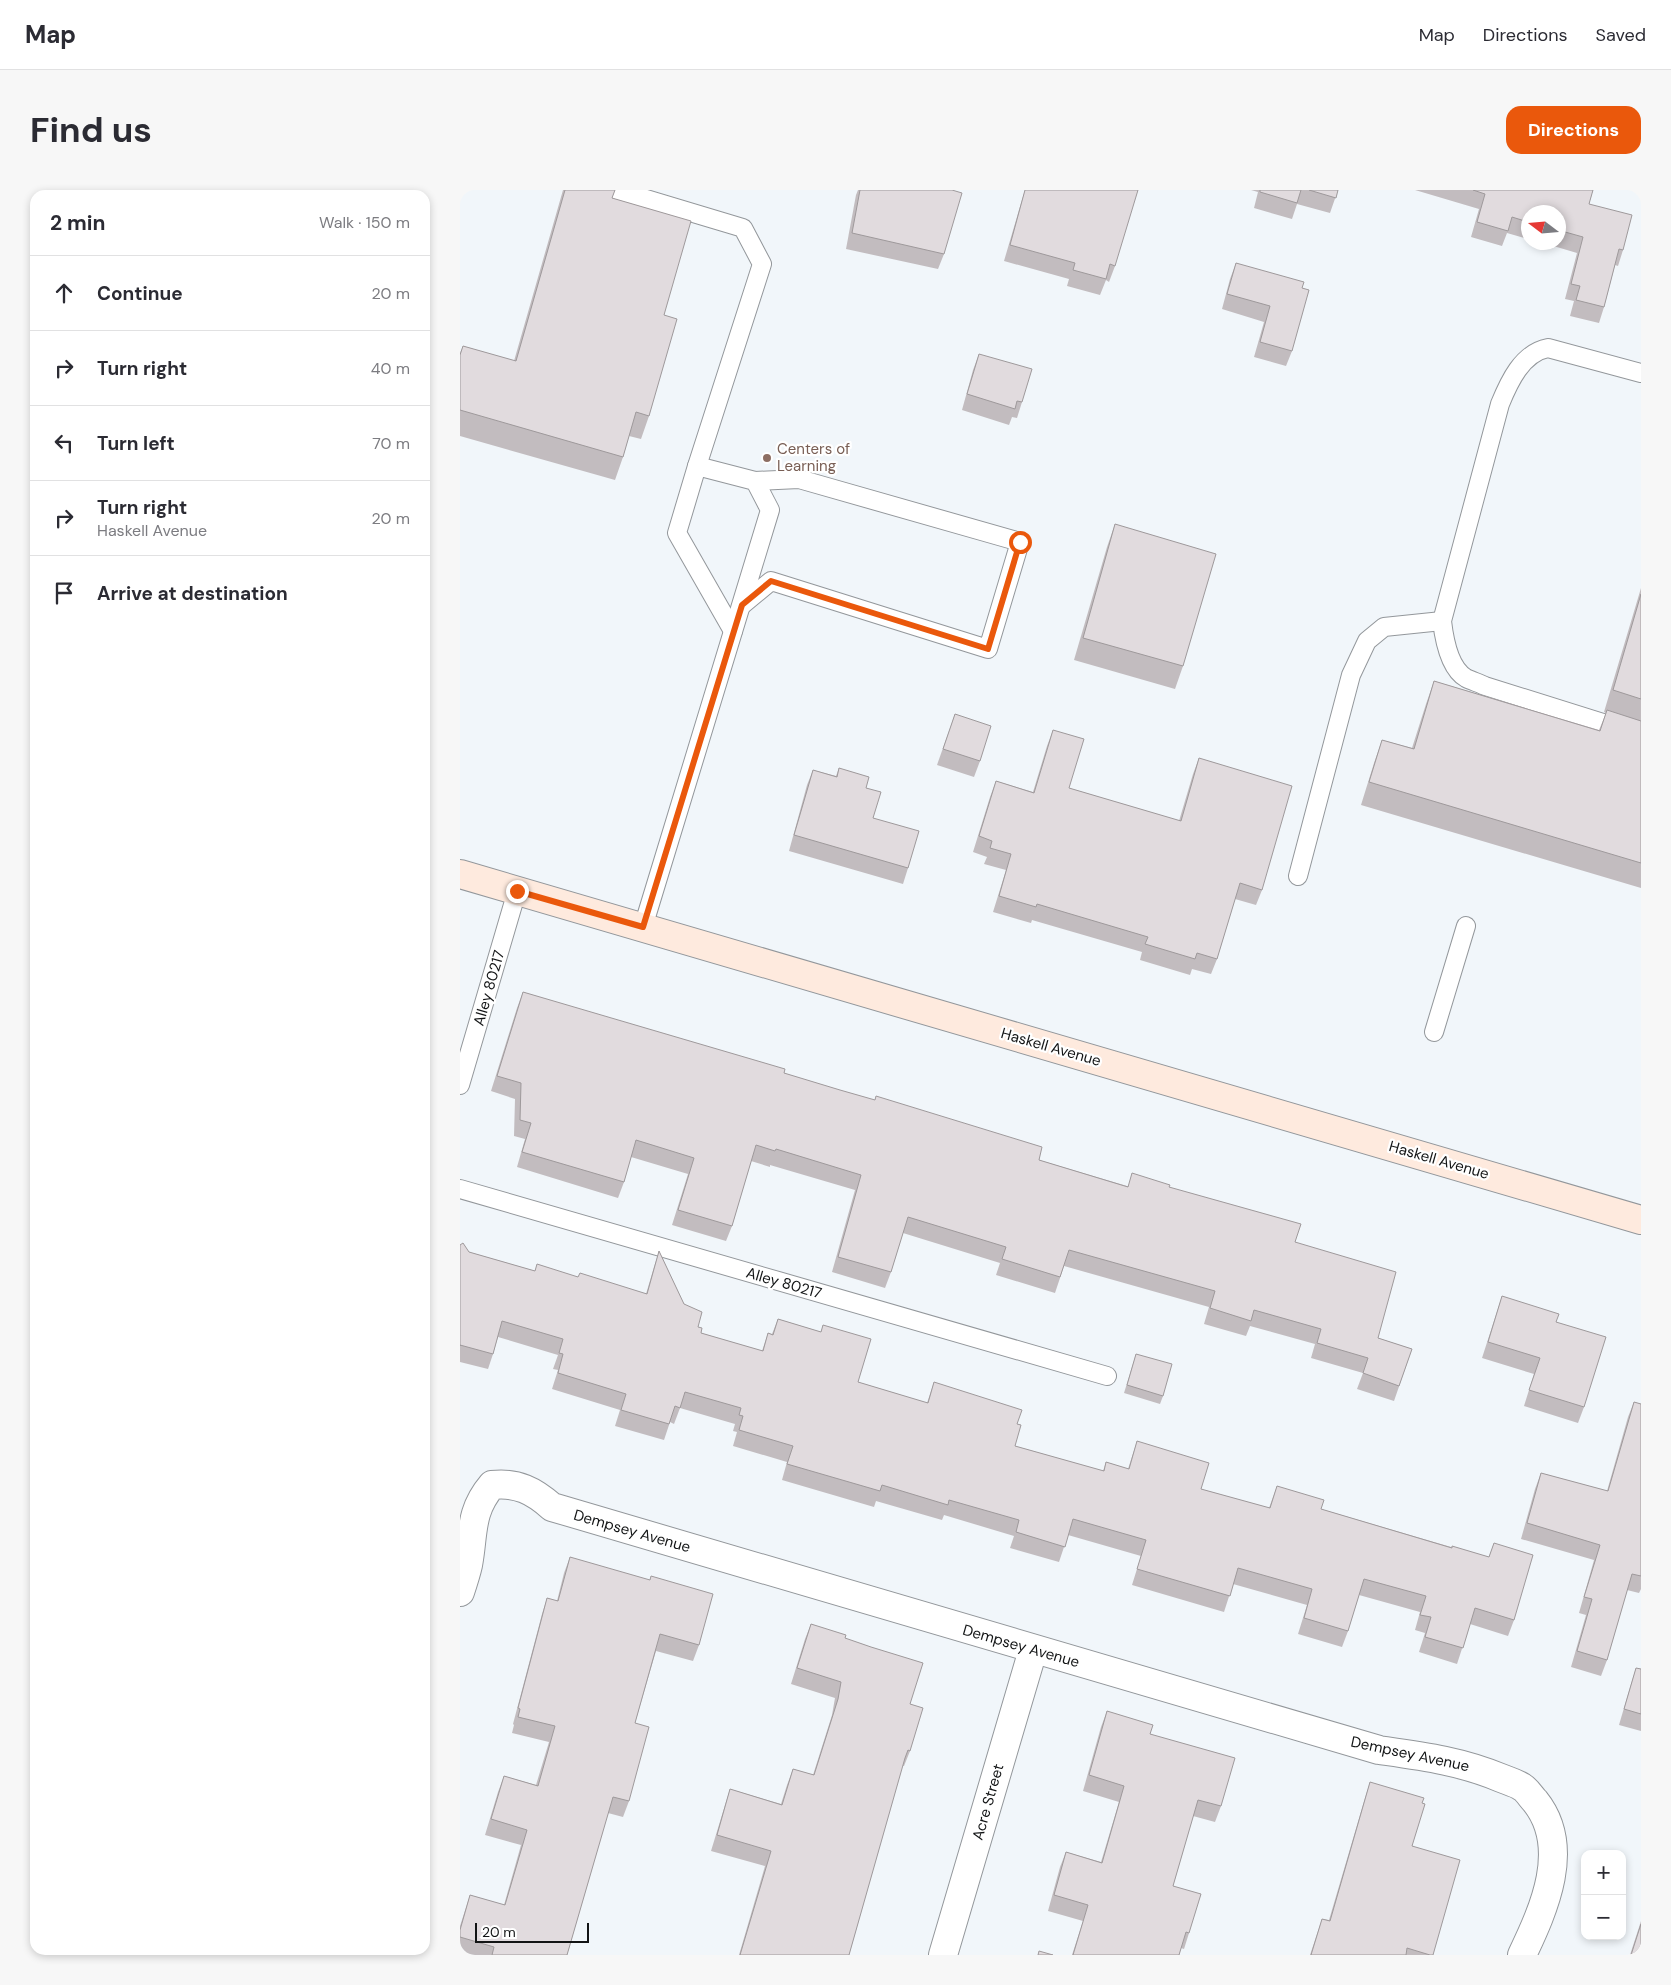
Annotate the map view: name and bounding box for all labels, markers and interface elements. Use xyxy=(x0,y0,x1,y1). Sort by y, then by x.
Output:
text: Map xyxy=(25,19,76,50)
text: Map xyxy=(1419,23,1455,47)
text: Directions xyxy=(1483,23,1568,47)
text: Saved xyxy=(1596,23,1646,47)
button: Directions xyxy=(1506,106,1641,154)
text: Find us xyxy=(30,107,152,153)
north arrow xyxy=(1521,205,1566,250)
text: 2 min xyxy=(50,209,106,237)
text: Walk · 150 m xyxy=(319,212,410,233)
icon: ahead xyxy=(50,279,78,307)
text: Continue xyxy=(97,281,183,306)
text: 20 m xyxy=(371,283,410,304)
icon: right xyxy=(50,354,78,382)
text: Turn right xyxy=(97,356,187,381)
text: 40 m xyxy=(371,358,410,379)
icon: left xyxy=(50,429,78,457)
text: Turn left xyxy=(97,431,175,456)
text: 70 m xyxy=(372,433,410,454)
place label: Centers of Learning xyxy=(777,439,850,476)
marker: Centers of Learning xyxy=(761,452,773,464)
text: Turn right xyxy=(97,495,187,520)
icon: right xyxy=(50,504,78,532)
text: 20 m xyxy=(371,508,410,529)
text: Haskell Avenue xyxy=(97,520,207,541)
route start xyxy=(1009,531,1032,554)
icon: arrive xyxy=(50,579,78,607)
text: Arrive at destination xyxy=(97,581,288,606)
route end xyxy=(506,880,529,903)
street label: Alley 80217 xyxy=(469,948,509,1028)
street label: Haskell Avenue xyxy=(999,1023,1103,1071)
street label: Haskell Avenue xyxy=(1387,1136,1491,1184)
street label: Alley 80217 xyxy=(744,1263,824,1303)
street label: Dempsey Avenue xyxy=(571,1505,693,1557)
street label: Dempsey Avenue xyxy=(960,1620,1082,1672)
street label: Dempsey Avenue xyxy=(1349,1732,1471,1776)
street label: Acre Street xyxy=(968,1761,1008,1842)
map controls xyxy=(1581,1850,1626,1940)
button: + xyxy=(1581,1850,1626,1895)
button: − xyxy=(1581,1895,1626,1940)
scale bar xyxy=(475,1920,589,1943)
text: 20 m xyxy=(482,1923,516,1941)

